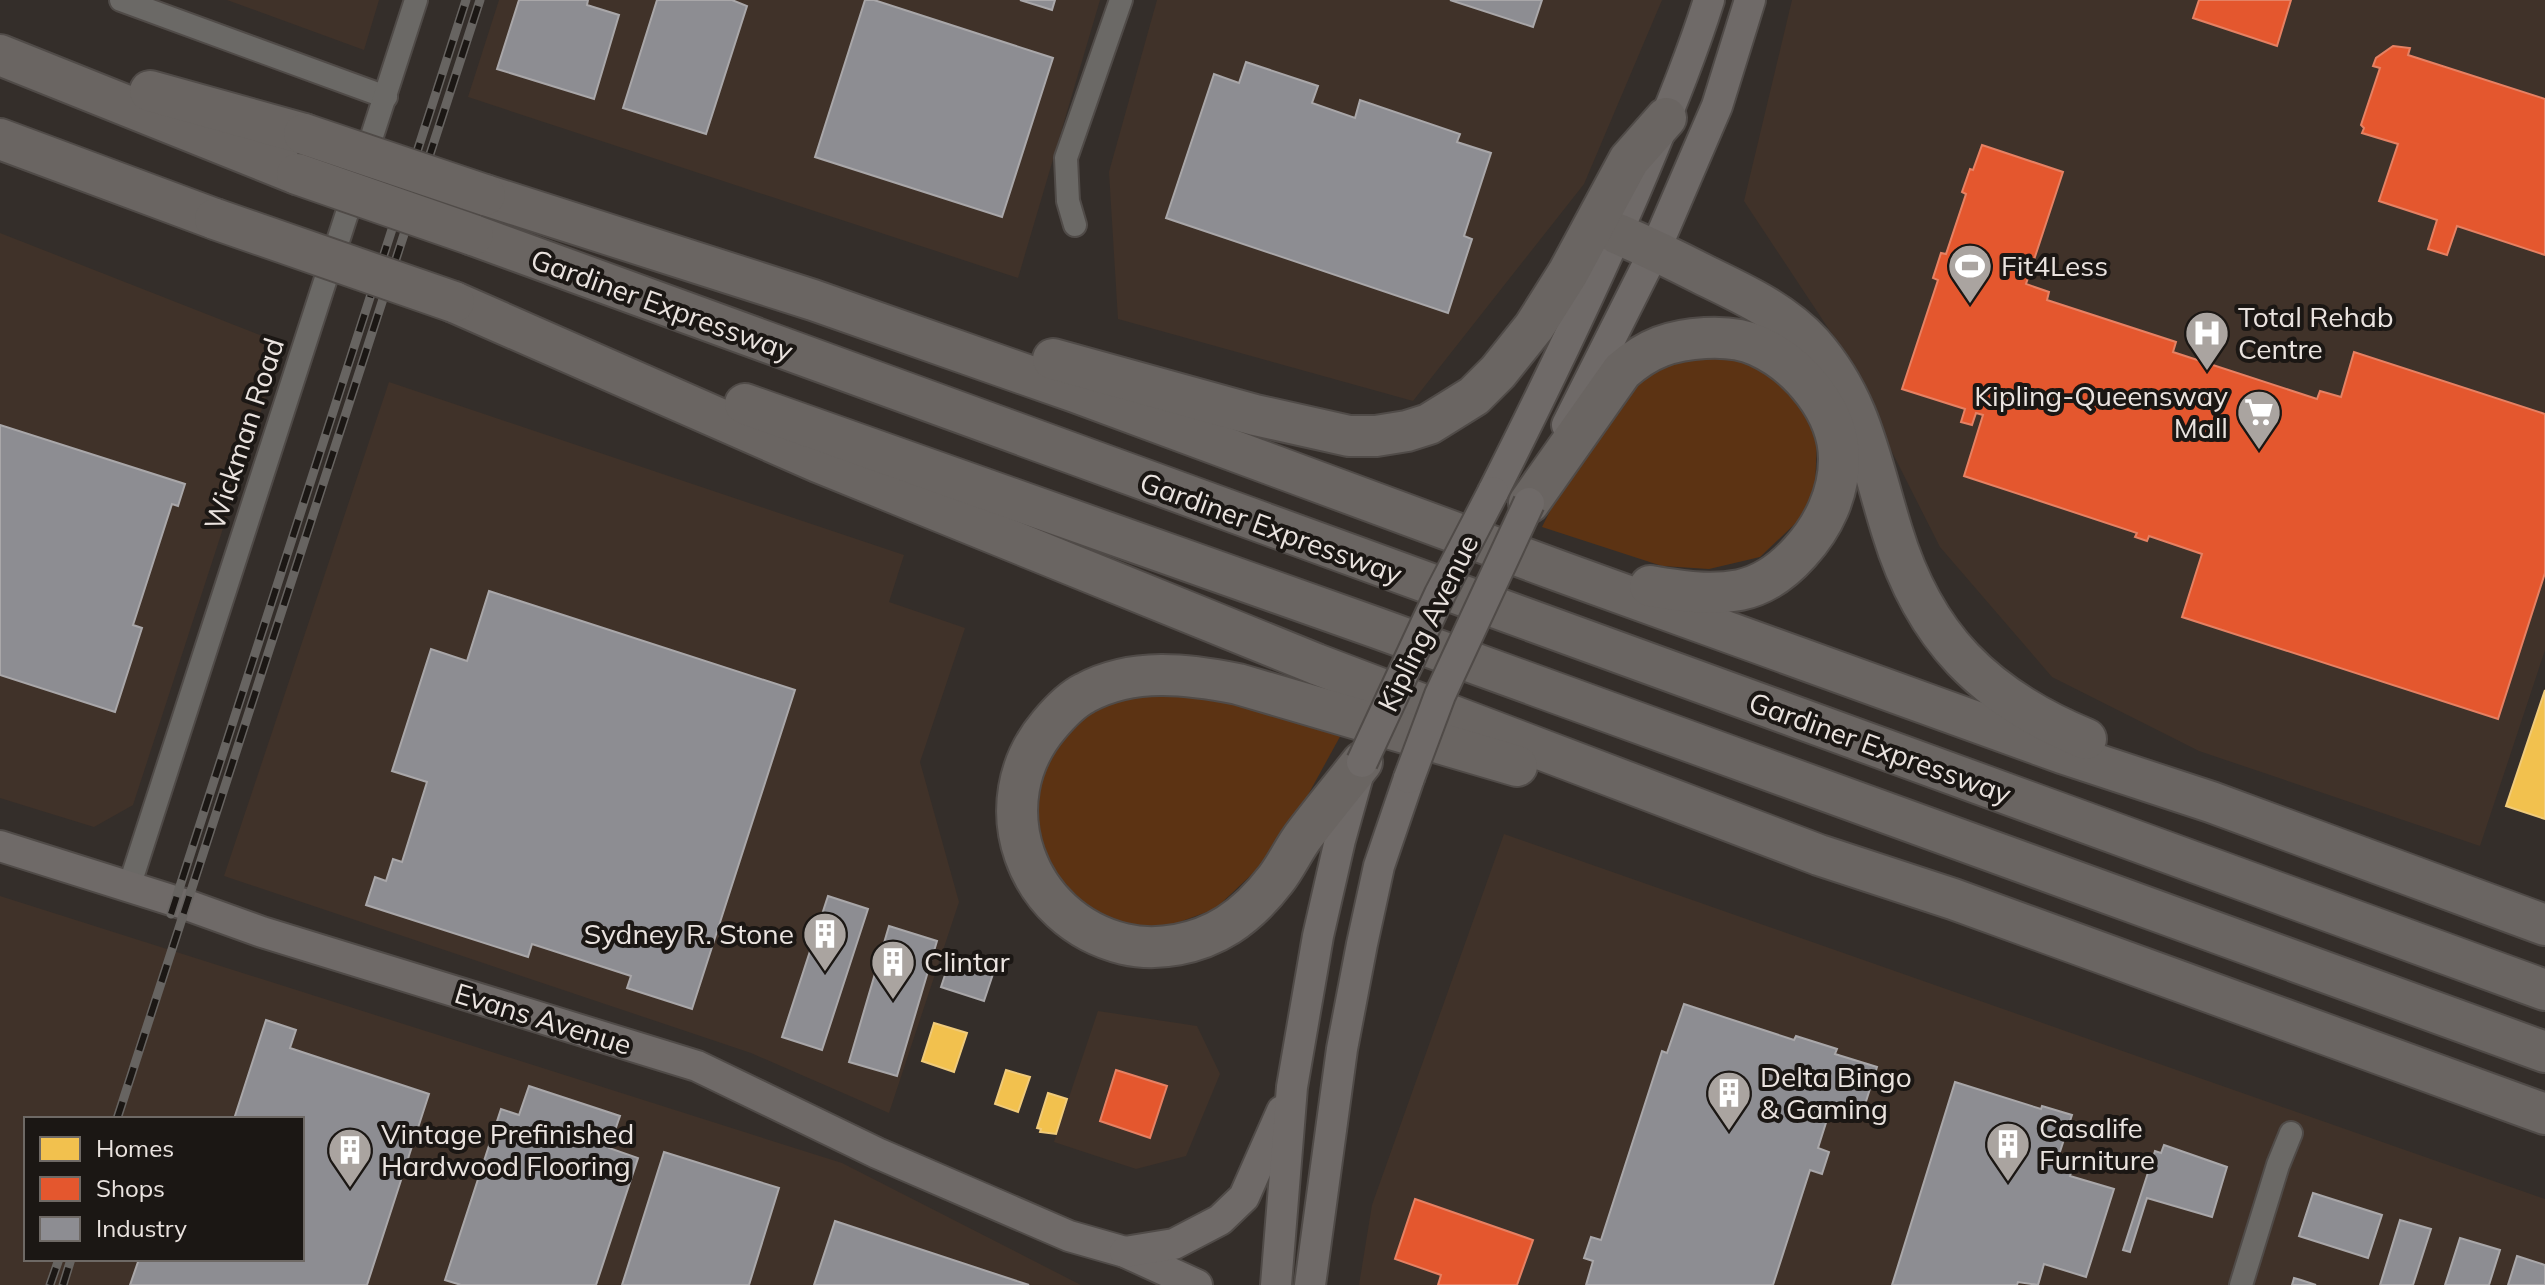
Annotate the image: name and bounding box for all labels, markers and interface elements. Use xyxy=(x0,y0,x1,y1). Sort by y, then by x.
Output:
street label: Gardiner Expressway xyxy=(526,241,798,368)
sports icon: Fit4Less xyxy=(1946,242,1994,305)
place label: Fit4Less xyxy=(2001,248,2108,283)
place label: Total Rehab Centre xyxy=(2238,299,2394,366)
hospital icon: Total Rehab Centre xyxy=(2183,309,2231,372)
street label: Wickman Road xyxy=(196,333,291,534)
place label: Kipling-Queensway Mall xyxy=(1974,378,2228,445)
supermarket icon: Kipling-Queensway Mall xyxy=(2235,388,2283,451)
street label: Gardiner Expressway xyxy=(1135,464,1407,591)
street label: Kipling Avenue xyxy=(1370,529,1486,717)
street label: Gardiner Expressway xyxy=(1744,684,2016,811)
building icon: Sydney R. Stone xyxy=(801,910,849,973)
place label: Sydney R. Stone xyxy=(584,916,794,951)
building icon: Clintar xyxy=(869,938,917,1001)
place label: Clintar xyxy=(924,944,1010,979)
street label: Evans Avenue xyxy=(451,975,636,1062)
place label: Delta Bingo & Gaming xyxy=(1760,1059,1912,1126)
building icon: Delta Bingo & Gaming xyxy=(1705,1069,1753,1132)
place label: Casalife Furniture xyxy=(2039,1110,2155,1177)
place label: Vintage Prefinished Hardwood Flooring xyxy=(381,1116,634,1183)
legend xyxy=(24,1117,304,1261)
building icon: Casalife Furniture xyxy=(1984,1120,2032,1183)
building icon: Vintage Prefinished Hardwood Flooring xyxy=(326,1126,374,1189)
text: Homes xyxy=(96,1133,174,1163)
text: Shops xyxy=(96,1173,165,1203)
text: Industry xyxy=(96,1213,187,1243)

